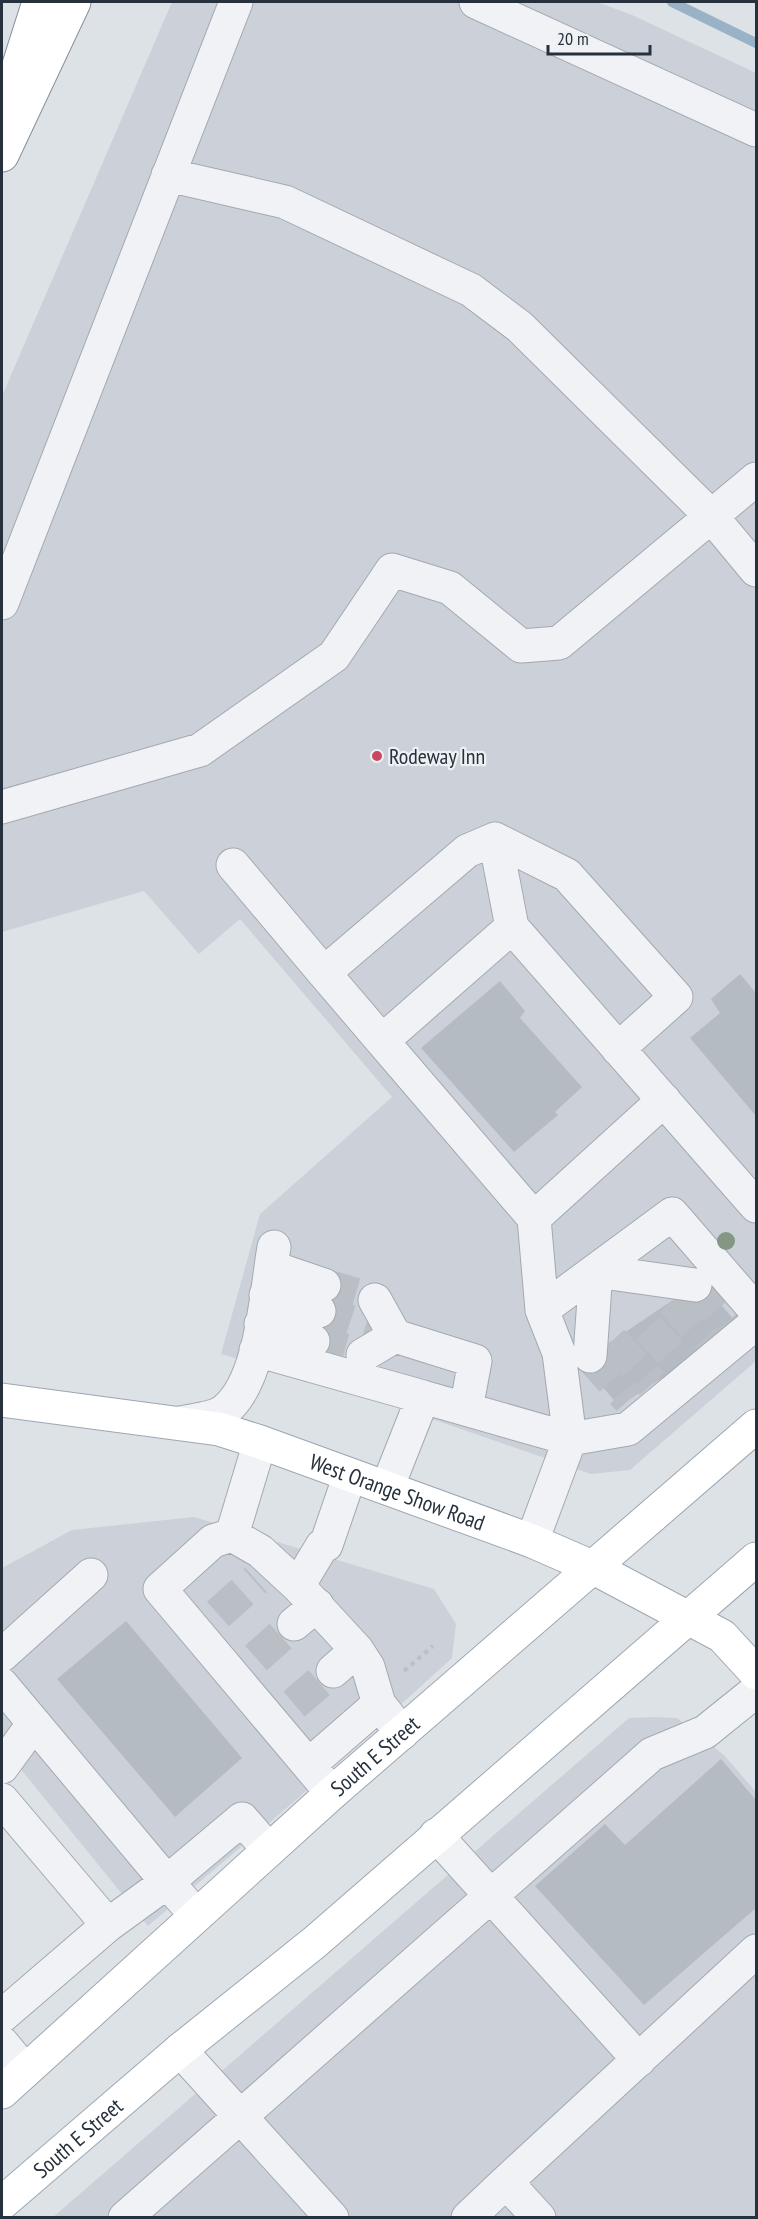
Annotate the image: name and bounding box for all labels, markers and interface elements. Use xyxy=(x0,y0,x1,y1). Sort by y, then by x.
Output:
scale bar xyxy=(548,18,650,56)
text: 20 m xyxy=(557,27,589,50)
place label: Rodeway Inn xyxy=(389,742,485,770)
marker: Rodeway Inn xyxy=(370,749,384,763)
street label: West Orange Show Road xyxy=(306,1447,489,1537)
street label: South E Street xyxy=(325,1710,425,1802)
street label: South E Street xyxy=(28,2092,128,2184)

